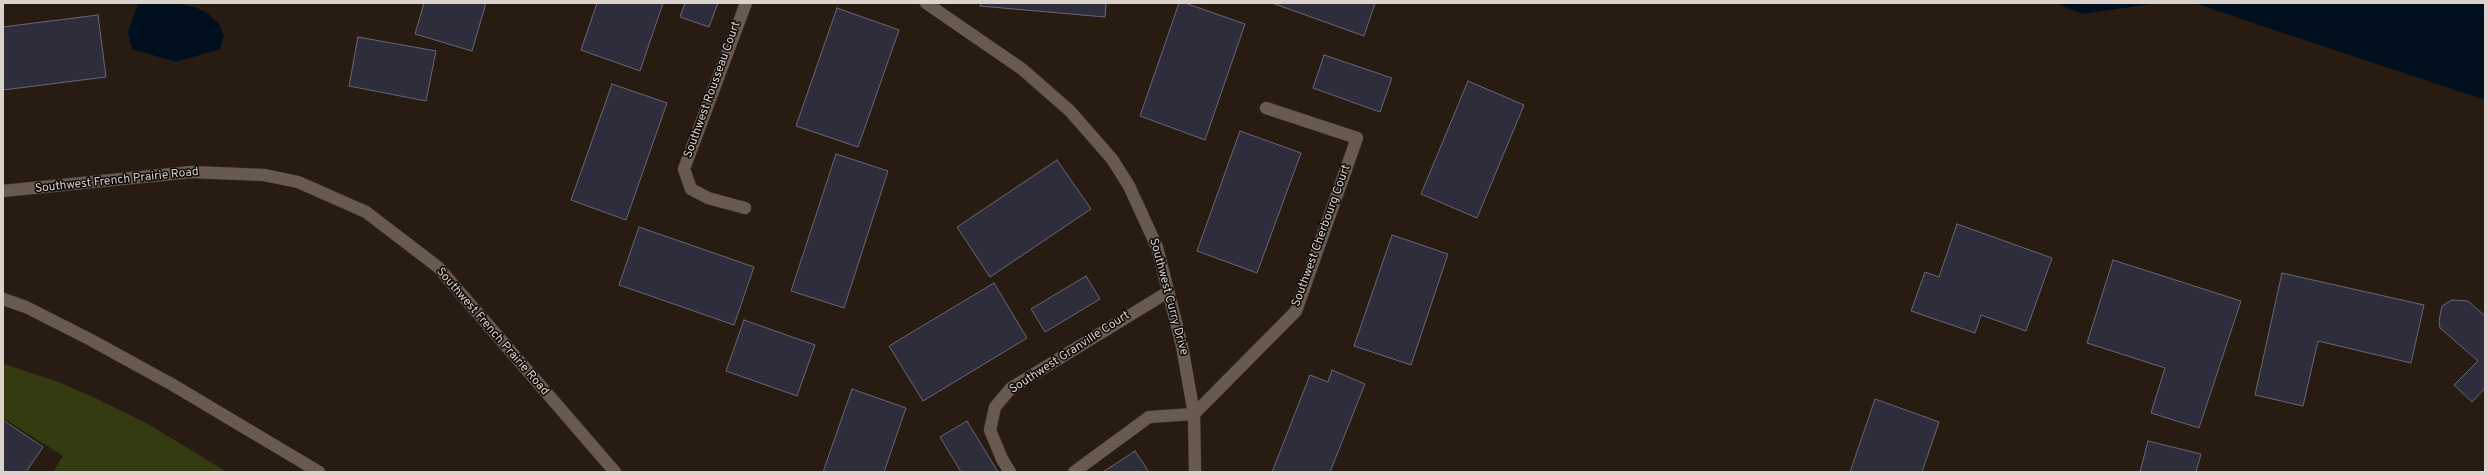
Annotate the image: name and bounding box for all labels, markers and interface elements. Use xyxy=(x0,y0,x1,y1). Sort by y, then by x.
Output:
street label: Southwest Rousseau Court xyxy=(682,20,744,160)
street label: Southwest Cherbourg Court xyxy=(1290,163,1354,309)
street label: Southwest French Prairie Road xyxy=(35,165,199,197)
street label: Southwest Curry Drive xyxy=(1145,237,1191,357)
street label: Southwest French Prairie Road xyxy=(433,265,551,399)
street label: Southwest Granville Court xyxy=(1007,309,1133,397)

